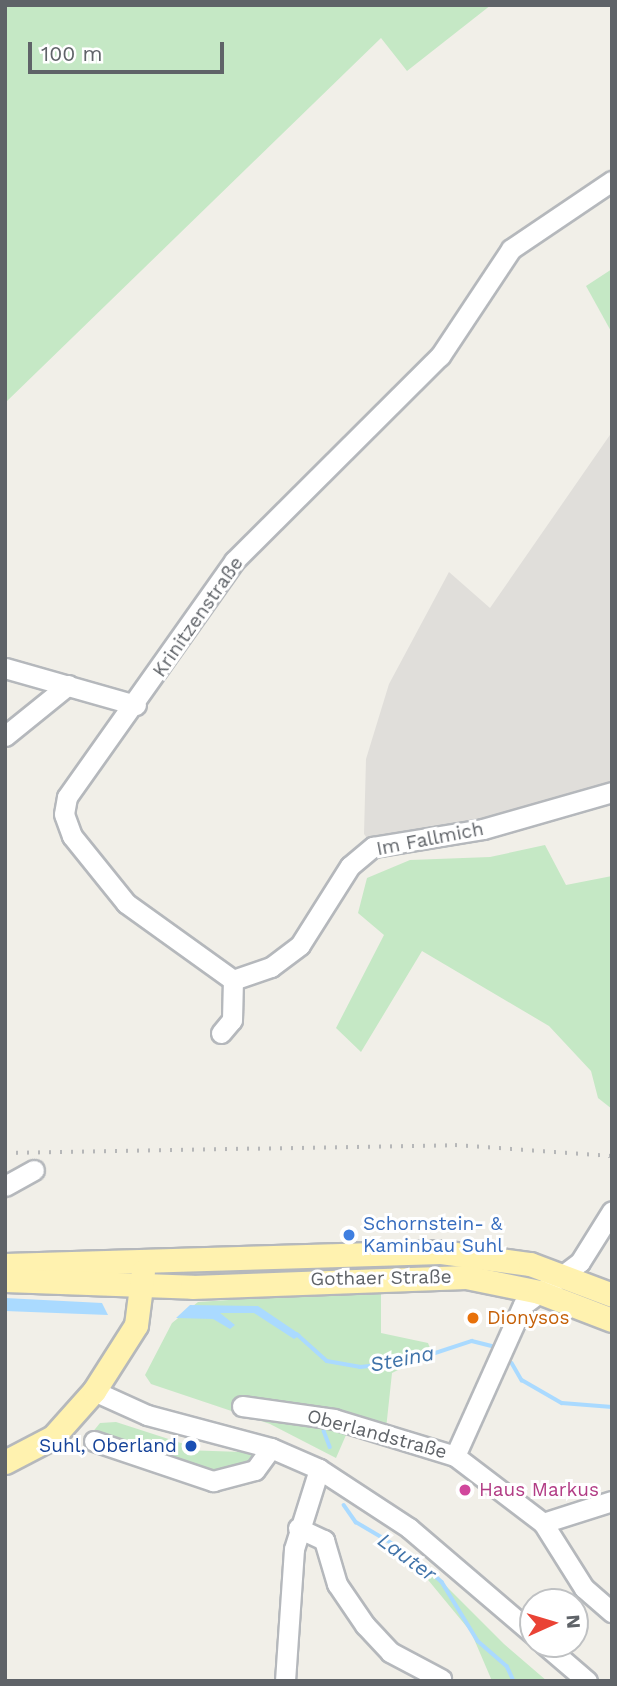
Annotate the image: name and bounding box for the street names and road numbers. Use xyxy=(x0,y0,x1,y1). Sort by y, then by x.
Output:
street label: Krinitzenstraße xyxy=(148,552,248,682)
street label: Im Fallmich xyxy=(374,817,486,861)
street label: Gothaer Straße xyxy=(310,1265,452,1291)
street label: Oberlandstraße xyxy=(305,1404,449,1464)

